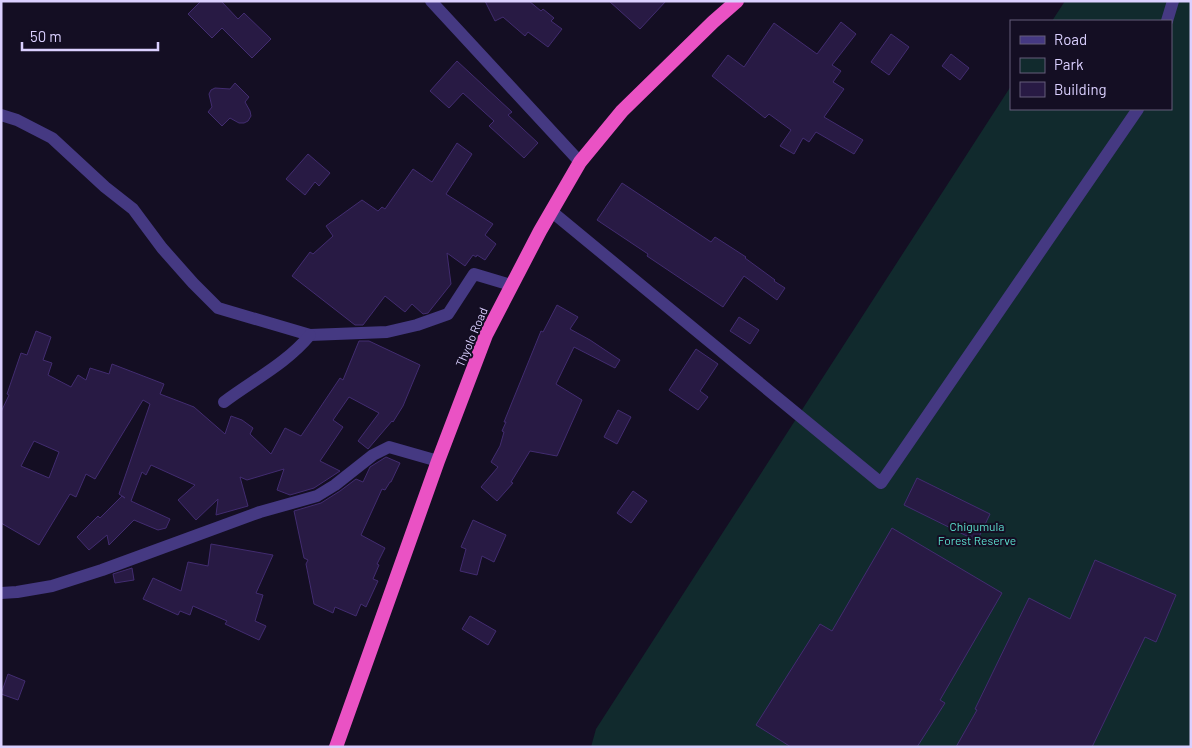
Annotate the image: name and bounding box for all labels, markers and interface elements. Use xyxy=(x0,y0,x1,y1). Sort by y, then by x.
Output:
scale bar xyxy=(22,20,159,52)
legend xyxy=(1010,20,1172,110)
text: 50 m xyxy=(30,27,62,45)
text: Road xyxy=(1054,30,1087,48)
text: Park xyxy=(1054,55,1084,73)
text: Building xyxy=(1054,80,1107,98)
street label: Thyolo Road xyxy=(452,305,490,369)
park label: Chigumula Forest Reserve xyxy=(938,519,1016,547)

